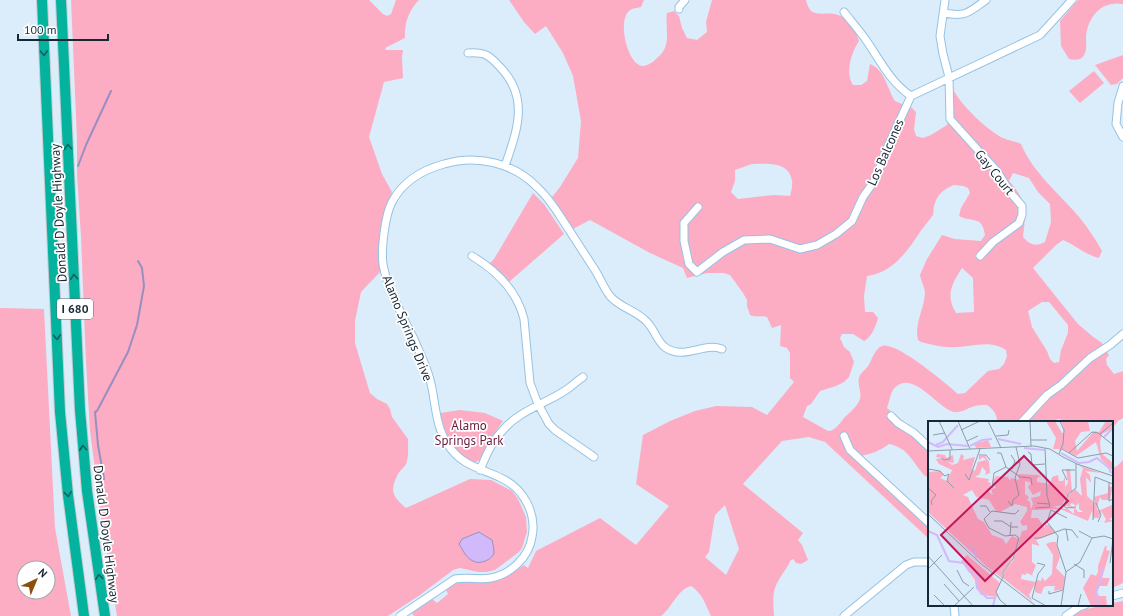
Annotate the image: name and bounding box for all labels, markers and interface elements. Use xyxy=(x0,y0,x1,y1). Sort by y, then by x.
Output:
scale bar xyxy=(18,16,108,42)
text: 100 m xyxy=(24,22,57,37)
one-way arrow xyxy=(40,50,48,56)
street label: Los Balcones xyxy=(863,116,908,188)
street label: Donald D Doyle Highway xyxy=(46,143,71,283)
one-way arrow xyxy=(64,144,72,150)
street label: Gay Court xyxy=(971,146,1018,199)
street label: Alamo Springs Drive xyxy=(379,273,437,384)
one-way arrow xyxy=(69,274,78,280)
road number: I 680 xyxy=(57,299,93,319)
one-way arrow xyxy=(52,334,61,340)
park label: Alamo Springs Park xyxy=(435,417,504,449)
inset map xyxy=(928,421,1113,606)
one-way arrow xyxy=(79,445,88,451)
street label: Donald D Doyle Highway xyxy=(90,464,123,604)
one-way arrow xyxy=(63,491,72,497)
north arrow xyxy=(16,560,56,600)
text: N xyxy=(35,565,50,580)
one-way arrow xyxy=(95,574,104,581)

